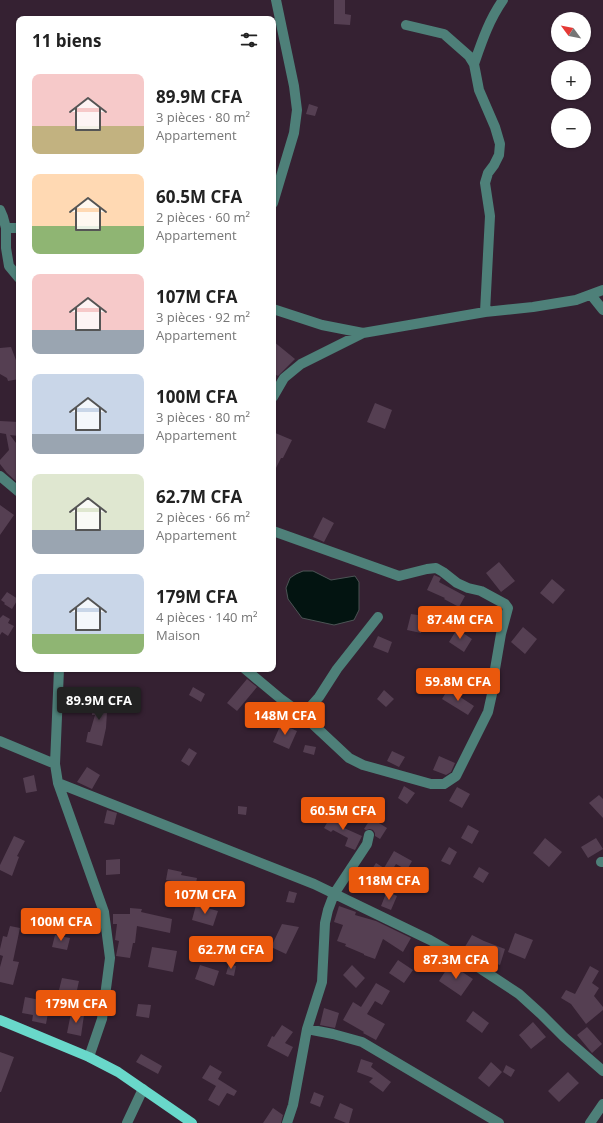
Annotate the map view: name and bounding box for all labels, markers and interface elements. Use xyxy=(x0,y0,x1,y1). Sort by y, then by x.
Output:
north arrow xyxy=(551,12,591,52)
map controls xyxy=(551,12,591,148)
text: 11 biens xyxy=(32,29,101,52)
icon: filters xyxy=(238,29,260,51)
button: + xyxy=(551,60,591,100)
text: 89.9M CFA xyxy=(156,85,242,108)
icon: home xyxy=(64,90,112,138)
text: 3 pièces · 80 m² xyxy=(156,108,250,126)
button: − xyxy=(551,108,591,148)
text: Appartement xyxy=(156,126,237,144)
text: 60.5M CFA xyxy=(156,185,242,208)
icon: home xyxy=(64,190,112,238)
text: 2 pièces · 60 m² xyxy=(156,208,250,226)
text: Appartement xyxy=(156,226,237,244)
text: 107M CFA xyxy=(156,285,238,308)
icon: home xyxy=(64,290,112,338)
text: 3 pièces · 92 m² xyxy=(156,308,250,326)
text: Appartement xyxy=(156,326,237,344)
text: 100M CFA xyxy=(156,385,238,408)
icon: home xyxy=(64,390,112,438)
text: 3 pièces · 80 m² xyxy=(156,408,250,426)
text: Appartement xyxy=(156,426,237,444)
text: 62.7M CFA xyxy=(156,485,242,508)
icon: home xyxy=(64,490,112,538)
text: 2 pièces · 66 m² xyxy=(156,508,250,526)
text: Appartement xyxy=(156,526,237,544)
text: 179M CFA xyxy=(156,585,238,608)
icon: home xyxy=(64,590,112,638)
pin: 87.4M CFA xyxy=(414,606,506,640)
text: 4 pièces · 140 m² xyxy=(156,608,257,626)
text: 87.4M CFA xyxy=(427,610,493,628)
text: Maison xyxy=(156,626,200,644)
pin: 59.8M CFA xyxy=(412,668,504,702)
text: 59.8M CFA xyxy=(425,672,491,690)
pin: 89.9M CFA xyxy=(53,687,145,721)
text: 89.9M CFA xyxy=(66,691,132,709)
pin: 148M CFA xyxy=(244,702,326,736)
text: 148M CFA xyxy=(254,706,316,724)
pin: 60.5M CFA xyxy=(297,797,389,831)
text: 60.5M CFA xyxy=(310,801,376,819)
pin: 118M CFA xyxy=(348,867,430,901)
text: 118M CFA xyxy=(358,871,420,889)
pin: 107M CFA xyxy=(164,881,246,915)
text: 107M CFA xyxy=(174,885,236,903)
pin: 100M CFA xyxy=(20,908,102,942)
text: 100M CFA xyxy=(30,912,92,930)
pin: 62.7M CFA xyxy=(185,936,277,970)
text: 62.7M CFA xyxy=(198,940,264,958)
pin: 87.3M CFA xyxy=(410,946,502,980)
text: 87.3M CFA xyxy=(423,950,489,968)
pin: 179M CFA xyxy=(35,990,117,1024)
text: 179M CFA xyxy=(45,994,107,1012)

